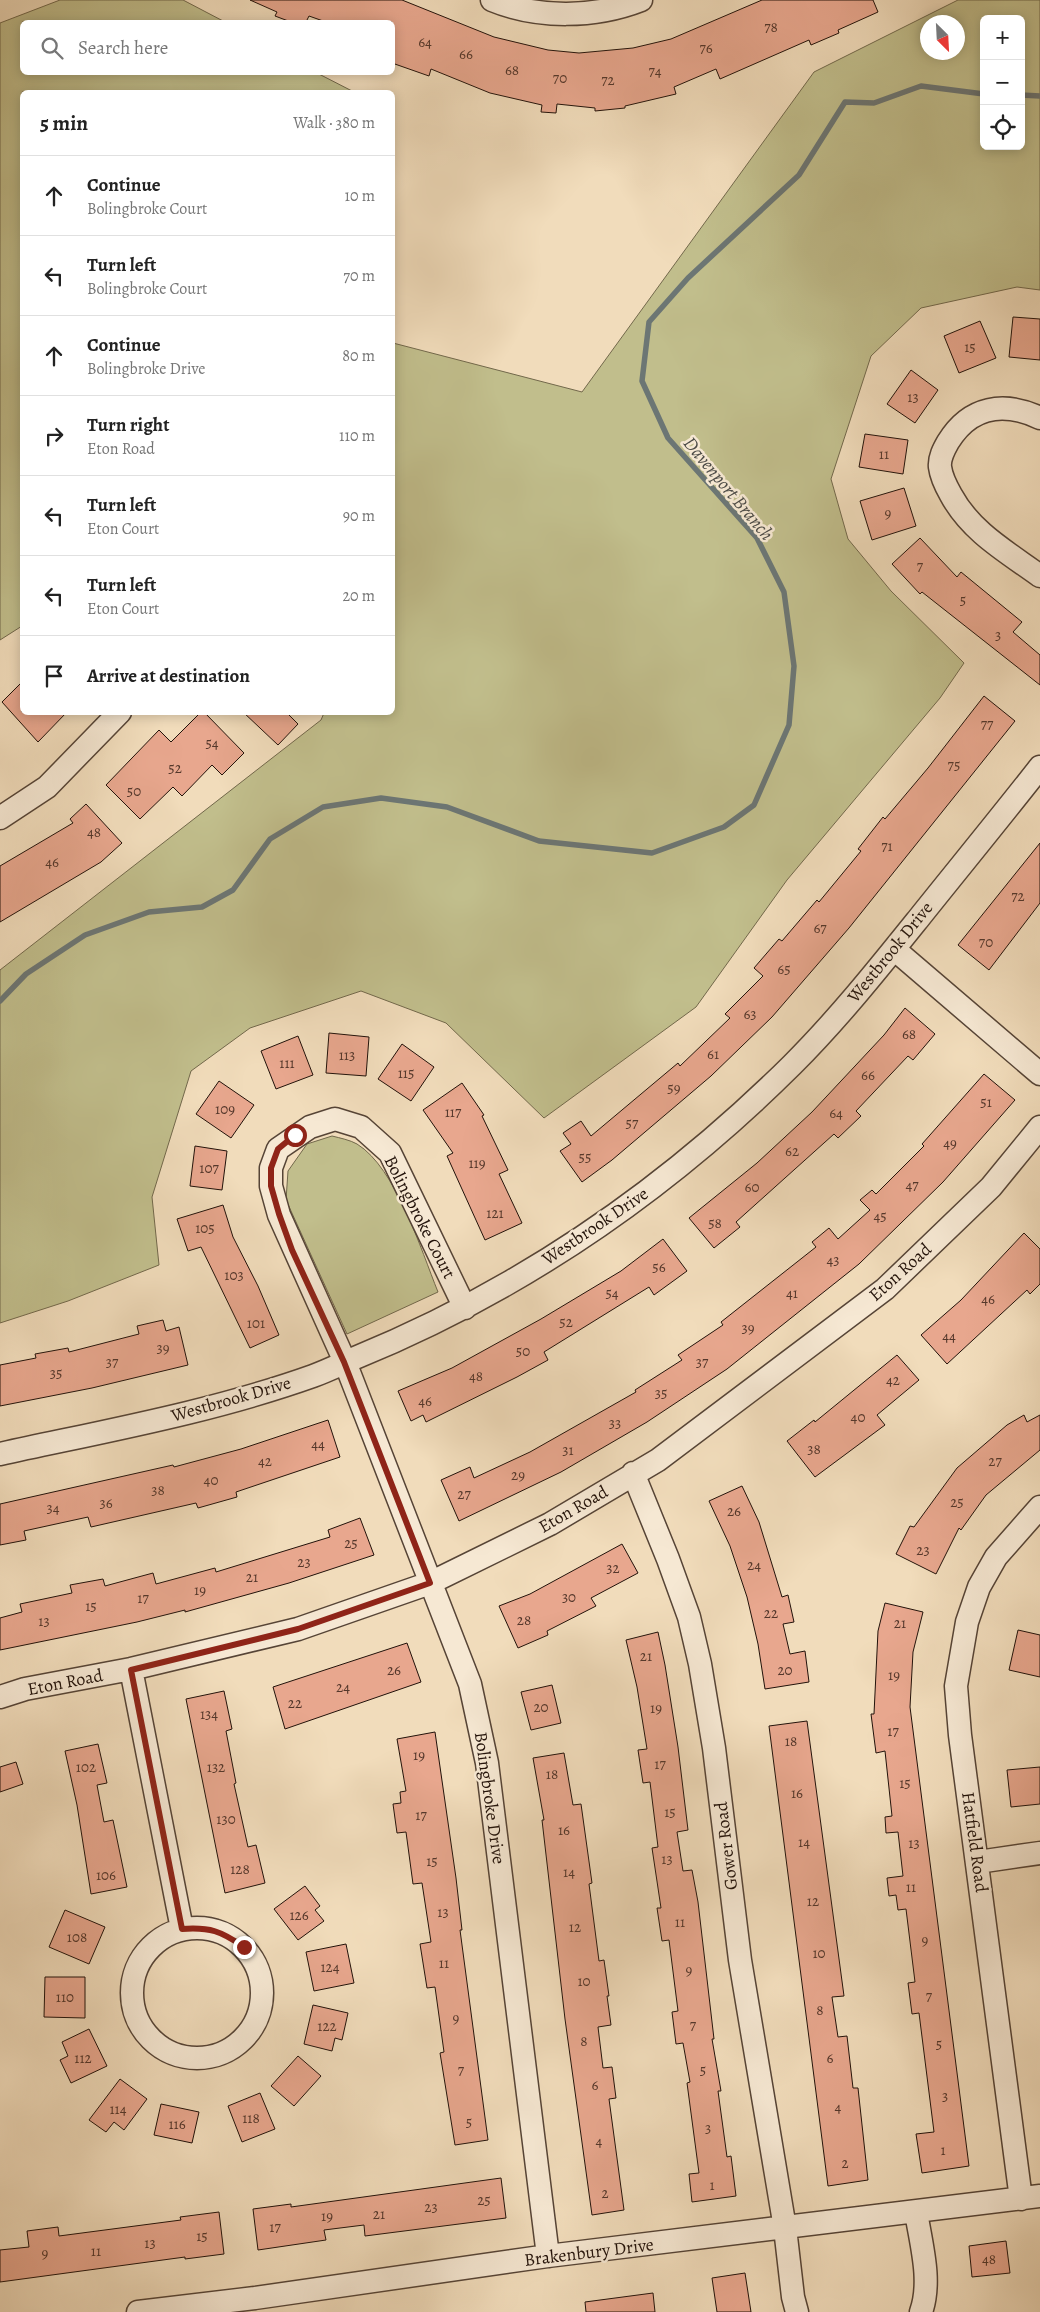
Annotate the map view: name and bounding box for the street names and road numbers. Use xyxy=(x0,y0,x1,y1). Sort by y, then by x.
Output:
street label: Westbrook Drive xyxy=(841,897,938,1008)
street label: Bolingbroke Court xyxy=(379,1151,461,1283)
street label: Westbrook Drive xyxy=(536,1182,653,1271)
street label: Eton Road xyxy=(864,1237,937,1306)
street label: Westbrook Drive xyxy=(167,1370,294,1428)
street label: Eton Road xyxy=(534,1479,612,1539)
street label: Eton Road xyxy=(25,1663,105,1701)
street label: Bolingbroke Drive xyxy=(469,1730,511,1866)
street label: Hatfield Road xyxy=(956,1790,994,1894)
street label: Gower Road xyxy=(709,1800,743,1891)
street label: Brakenbury Drive xyxy=(523,2232,655,2272)

